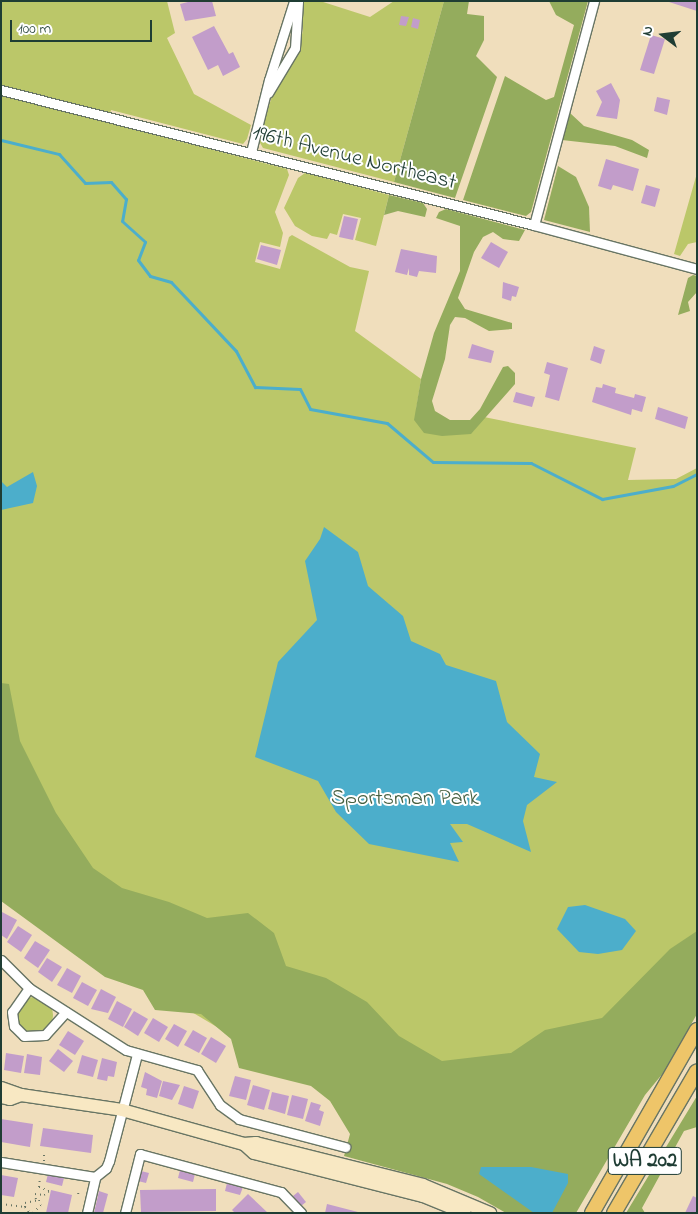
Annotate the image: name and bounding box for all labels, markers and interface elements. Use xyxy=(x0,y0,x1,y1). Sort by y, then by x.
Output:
scale bar xyxy=(12,10,155,42)
north arrow xyxy=(638,10,688,60)
text: 100 m xyxy=(18,18,51,40)
text: N xyxy=(637,24,659,38)
street label: 196th Avenue Northeast xyxy=(249,121,459,197)
park label: Sportsman Park xyxy=(331,787,479,813)
road number: WA 202 xyxy=(608,1142,682,1180)

